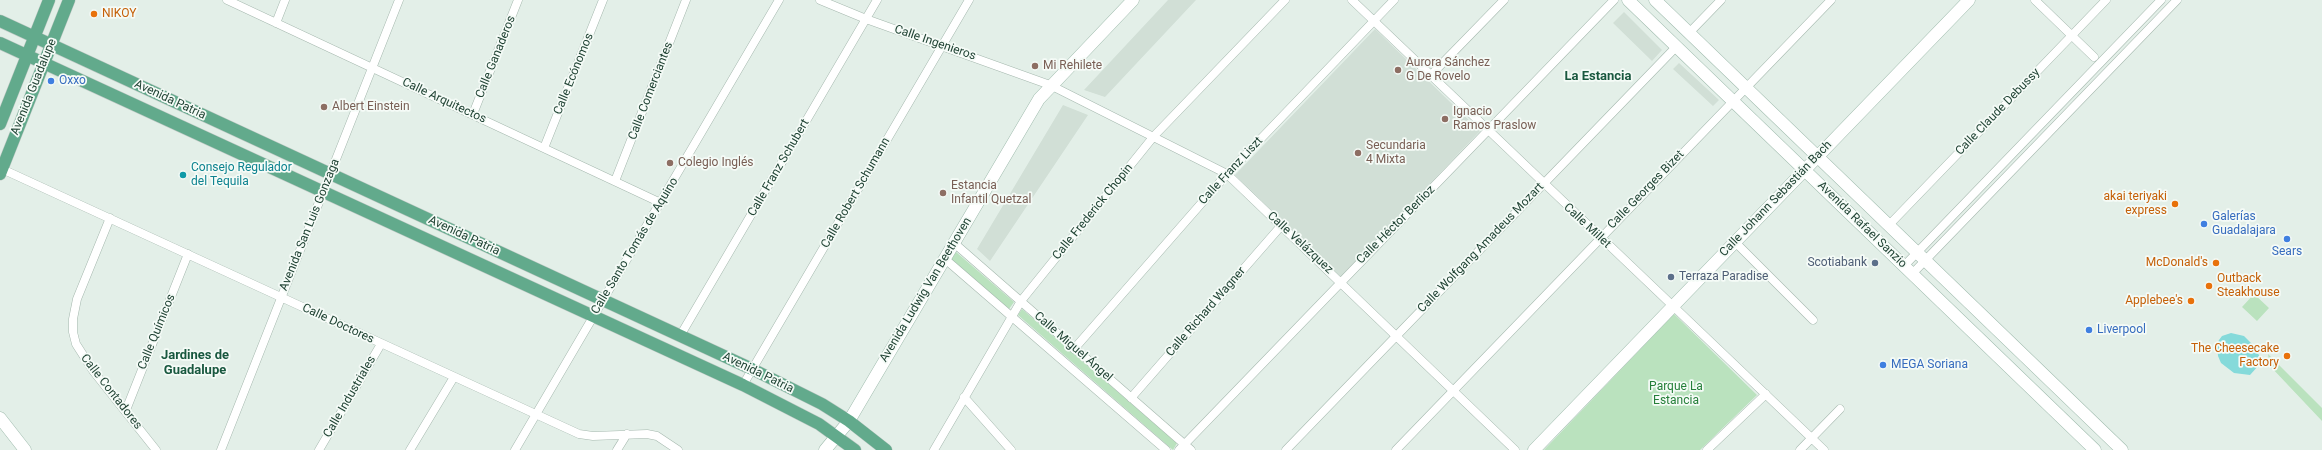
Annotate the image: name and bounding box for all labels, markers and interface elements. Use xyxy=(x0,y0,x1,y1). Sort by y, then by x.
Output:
place label: NIKOY xyxy=(102,7,136,21)
marker: NIKOY xyxy=(89,9,99,19)
street label: Calle Ganaderos xyxy=(473,14,519,100)
street label: Calle Ingenieros xyxy=(892,22,978,64)
street label: Calle Ecónomos xyxy=(551,31,597,117)
street label: Avenida Guadalupe xyxy=(8,37,60,137)
street label: Calle Comerciantes xyxy=(626,40,676,142)
place label: Aurora Sánchez G De Rovelo xyxy=(1406,56,1490,84)
place label: Mi Rehilete xyxy=(1043,59,1102,73)
marker: Mi Rehilete xyxy=(1030,61,1040,71)
marker: Aurora Sánchez G De Rovelo xyxy=(1393,65,1403,75)
street label: Calle Claude Debussy xyxy=(1953,66,2043,158)
district label: La Estancia xyxy=(1564,69,1632,85)
place label: Oxxo xyxy=(59,74,86,88)
street label: Calle Arquitectos xyxy=(400,75,488,127)
marker: Oxxo xyxy=(46,76,56,86)
street label: Avenida Patria xyxy=(132,77,208,123)
place label: Albert Einstein xyxy=(332,100,410,114)
marker: Albert Einstein xyxy=(319,102,329,112)
place label: Ignacio Ramos Praslow xyxy=(1453,105,1536,133)
marker: Ignacio Ramos Praslow xyxy=(1440,114,1450,124)
street label: Calle Franz Schubert xyxy=(745,117,813,219)
street label: Calle Franz Liszt xyxy=(1196,134,1266,208)
street label: Calle Robert Schumann xyxy=(819,135,893,251)
street label: Calle Johann Sebastián Bach xyxy=(1717,138,1835,260)
place label: Secundaria 4 Mixta xyxy=(1366,139,1426,167)
marker: Secundaria 4 Mixta xyxy=(1353,148,1363,158)
street label: Calle Georges Bizet xyxy=(1605,148,1687,232)
place label: Colegio Inglés xyxy=(678,156,754,170)
street label: Avenida San Luis Gonzaga xyxy=(277,157,343,293)
marker: Colegio Inglés xyxy=(665,158,675,168)
place label: Consejo Regulador del Tequila xyxy=(191,161,292,189)
street label: Calle Frederick Chopin xyxy=(1050,161,1136,263)
marker: Consejo Regulador del Tequila xyxy=(178,170,188,180)
street label: Calle Santo Tomás de Aquino xyxy=(588,175,682,317)
place label: Estancia Infantil Quetzal xyxy=(951,179,1032,207)
street label: Avenida Rafael Sanzio xyxy=(1814,179,1910,271)
street label: Calle Wolfgang Amadeus Mozart xyxy=(1415,180,1547,316)
street label: Calle Héctor Berlioz xyxy=(1354,183,1438,267)
marker: Estancia Infantil Quetzal xyxy=(938,188,948,198)
place label: akai teriyaki express xyxy=(2104,190,2167,218)
marker: akai teriyaki express xyxy=(2170,199,2180,209)
street label: Calle Millet xyxy=(1561,201,1613,251)
street label: Calle Velázquez xyxy=(1264,209,1336,277)
place label: Galerías Guadalajara xyxy=(2212,210,2276,238)
street label: Avenida Patria xyxy=(426,213,502,259)
street label: Avenida Ludwig Van Beethoven xyxy=(877,215,975,365)
marker: Galerías Guadalajara xyxy=(2199,219,2209,229)
marker: Sears xyxy=(2282,234,2292,244)
place label: Sears xyxy=(2272,245,2302,259)
place label: Scotiabank xyxy=(1807,256,1867,270)
place label: McDonald's xyxy=(2146,256,2208,270)
marker: Scotiabank xyxy=(1870,258,1880,268)
marker: McDonald's xyxy=(2211,258,2221,268)
street label: Calle Richard Wagner xyxy=(1163,264,1249,360)
place label: Terraza Paradise xyxy=(1679,270,1768,284)
marker: Terraza Paradise xyxy=(1666,272,1676,282)
place label: Outback Steakhouse xyxy=(2217,272,2280,300)
marker: Outback Steakhouse xyxy=(2204,281,2214,291)
street label: Calle Químicos xyxy=(135,292,179,372)
place label: Applebee's xyxy=(2125,294,2183,308)
marker: Applebee's xyxy=(2186,296,2196,306)
street label: Calle Doctores xyxy=(300,301,376,347)
street label: Calle Miguel Ángel xyxy=(1031,309,1115,385)
place label: Liverpool xyxy=(2097,323,2146,337)
marker: Liverpool xyxy=(2084,325,2094,335)
place label: The Cheesecake Factory xyxy=(2191,342,2279,370)
district label: Jardines de Guadalupe xyxy=(161,348,229,379)
street label: Avenida Patria xyxy=(720,350,796,396)
marker: The Cheesecake Factory xyxy=(2282,351,2292,361)
street label: Calle Contadores xyxy=(77,352,145,432)
street label: Calle Industriales xyxy=(321,354,379,440)
place label: MEGA Soriana xyxy=(1891,358,1968,372)
marker: MEGA Soriana xyxy=(1878,360,1888,370)
park label: Parque La Estancia xyxy=(1649,380,1703,408)

